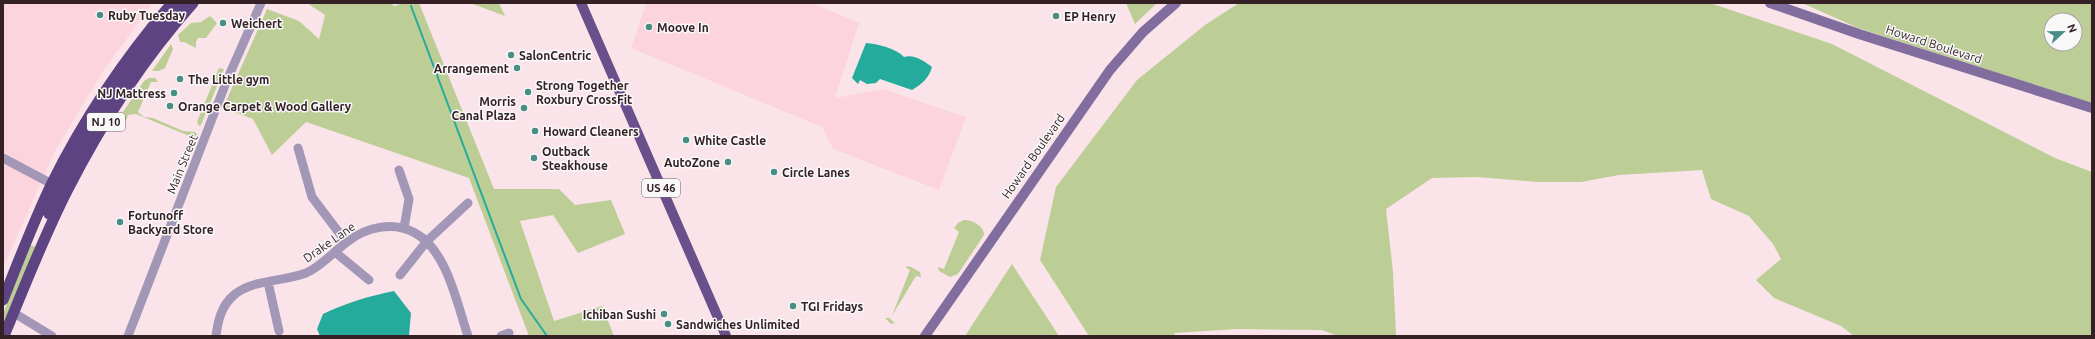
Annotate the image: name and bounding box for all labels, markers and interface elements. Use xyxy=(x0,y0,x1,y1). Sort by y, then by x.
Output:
place label: Ruby Tuesday xyxy=(108,9,186,22)
marker: Ruby Tuesday xyxy=(95,10,105,20)
place label: EP Henry xyxy=(1064,10,1116,23)
marker: EP Henry xyxy=(1051,11,1061,21)
north arrow xyxy=(2043,12,2083,52)
place label: Weichert xyxy=(231,17,282,30)
marker: Weichert xyxy=(218,18,228,28)
place label: Moove In xyxy=(657,21,709,34)
marker: Moove In xyxy=(644,22,654,32)
street label: Howard Boulevard xyxy=(1884,22,1984,66)
text: N xyxy=(2065,22,2079,34)
place label: SalonCentric xyxy=(519,49,591,62)
marker: SalonCentric xyxy=(506,50,516,60)
place label: Arrangement xyxy=(434,62,509,75)
marker: Arrangement xyxy=(512,63,522,73)
place label: The Little gym xyxy=(188,73,269,86)
marker: The Little gym xyxy=(175,74,185,84)
place label: Strong Together Roxbury CrossFit xyxy=(536,79,632,106)
place label: NJ Mattress xyxy=(97,87,166,100)
marker: Strong Together Roxbury CrossFit xyxy=(523,87,533,97)
marker: NJ Mattress xyxy=(169,88,179,98)
place label: Morris Canal Plaza xyxy=(452,95,516,122)
place label: Orange Carpet & Wood Gallery xyxy=(178,100,352,113)
marker: Orange Carpet & Wood Gallery xyxy=(165,101,175,111)
marker: Morris Canal Plaza xyxy=(519,103,529,113)
street label: Howard Boulevard xyxy=(999,111,1067,201)
road number: NJ 10 xyxy=(87,113,125,131)
place label: Howard Cleaners xyxy=(543,125,639,138)
marker: Howard Cleaners xyxy=(530,126,540,136)
street label: Main Street xyxy=(164,132,200,195)
place label: White Castle xyxy=(694,134,766,147)
marker: White Castle xyxy=(681,135,691,145)
place label: Outback Steakhouse xyxy=(542,145,608,172)
marker: Outback Steakhouse xyxy=(529,153,539,163)
place label: AutoZone xyxy=(664,156,720,169)
marker: AutoZone xyxy=(723,157,733,167)
place label: Circle Lanes xyxy=(782,166,850,179)
marker: Circle Lanes xyxy=(769,167,779,177)
road number: US 46 xyxy=(642,179,680,197)
place label: Fortunoff Backyard Store xyxy=(128,209,214,236)
marker: Fortunoff Backyard Store xyxy=(115,217,125,227)
street label: Drake Lane xyxy=(301,219,357,265)
place label: TGI Fridays xyxy=(801,300,863,313)
marker: TGI Fridays xyxy=(788,301,798,311)
place label: Ichiban Sushi xyxy=(583,308,656,321)
marker: Ichiban Sushi xyxy=(659,309,669,319)
place label: Sandwiches Unlimited xyxy=(676,318,800,331)
marker: Sandwiches Unlimited xyxy=(663,319,673,329)

